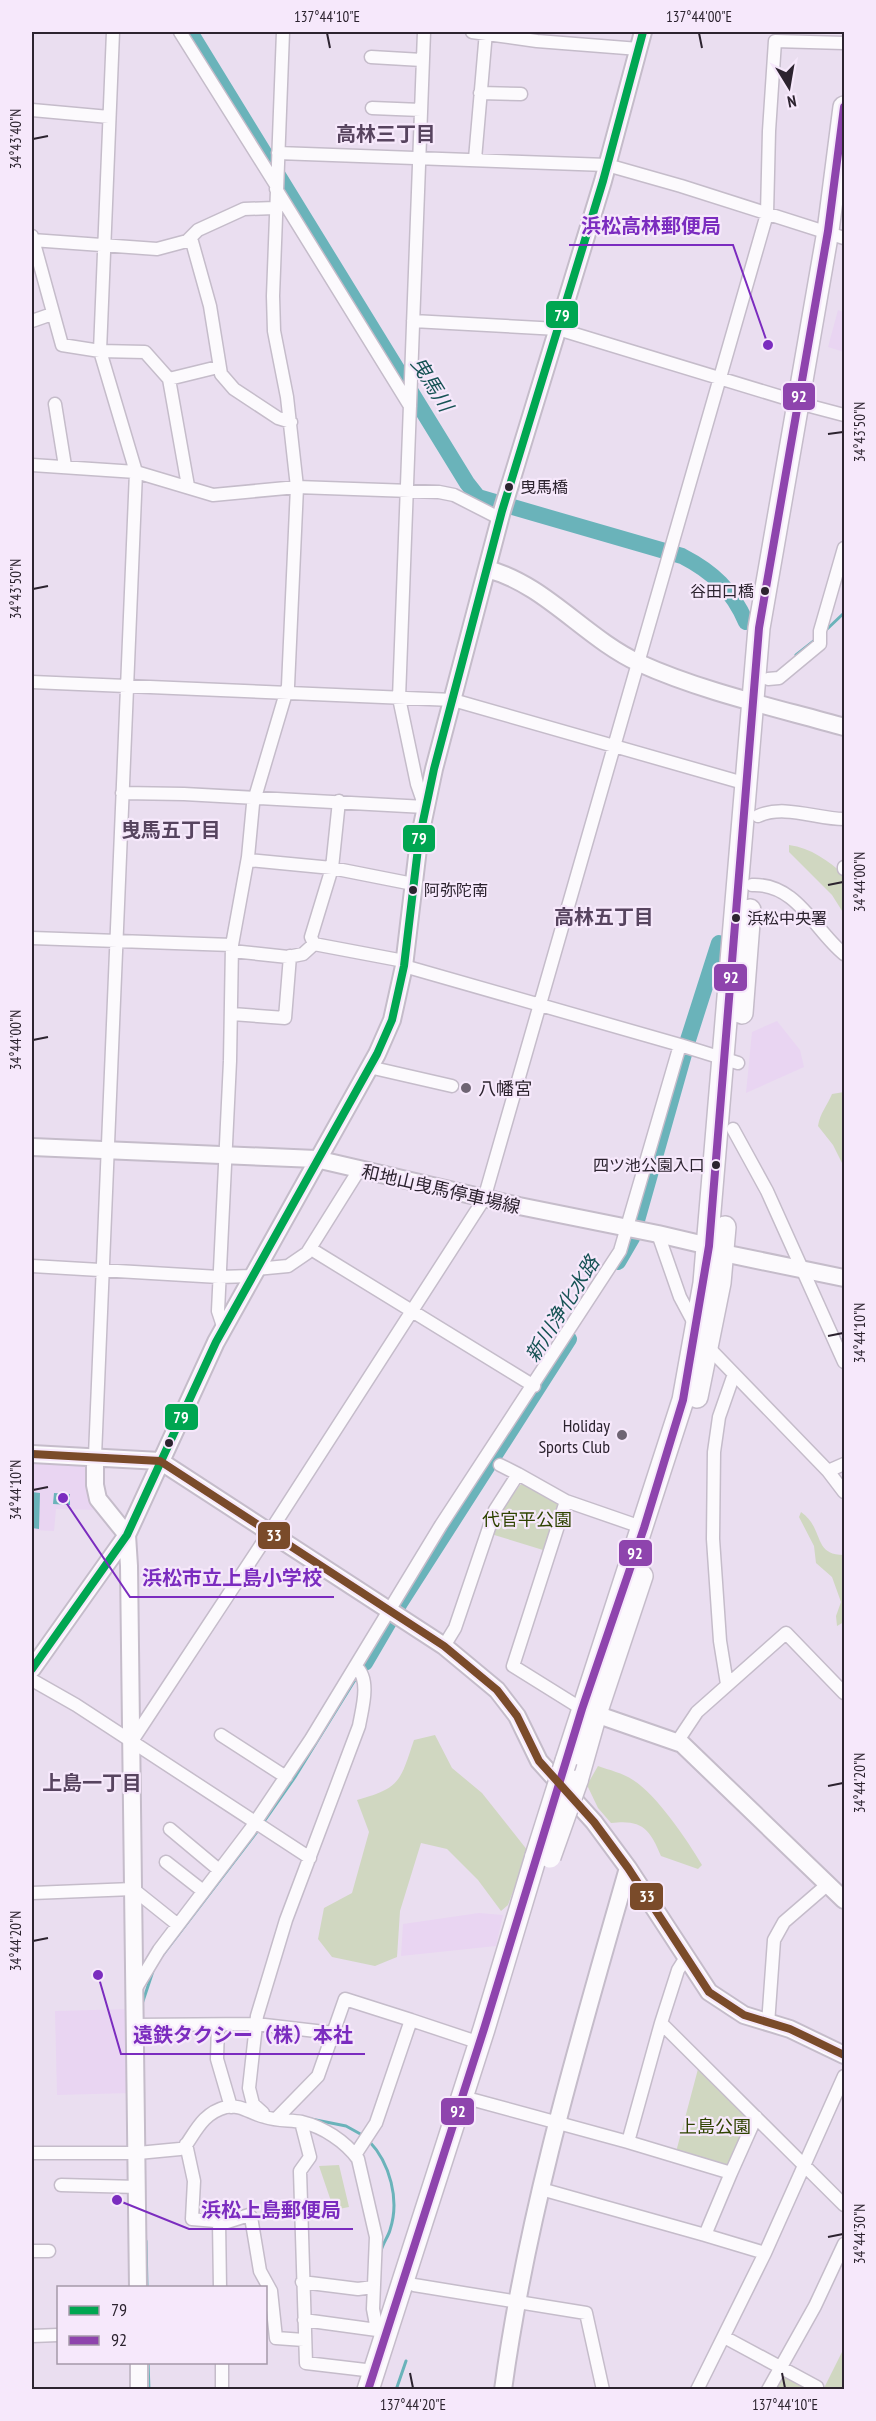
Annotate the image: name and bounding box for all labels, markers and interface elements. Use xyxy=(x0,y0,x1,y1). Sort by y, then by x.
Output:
text: 137°44'10"E xyxy=(294,7,360,26)
text: 137°44'00"E xyxy=(666,7,732,26)
north arrow xyxy=(759,57,819,117)
text: N xyxy=(786,91,798,112)
text: 34°43'40"N xyxy=(6,109,25,169)
district label: 高林三丁目 xyxy=(336,121,436,147)
callout: 浜松高林郵便局 xyxy=(569,207,733,245)
text: 浜松高林郵便局 xyxy=(581,213,721,239)
line badge: 79 xyxy=(545,300,579,329)
text: 79 xyxy=(554,305,570,325)
water label: 曳馬川 xyxy=(405,352,460,418)
line badge: 92 xyxy=(782,382,816,411)
text: 92 xyxy=(791,386,807,406)
text: 34°43'50"N xyxy=(850,402,869,462)
place label: 曳馬橋 xyxy=(520,477,568,497)
marker: 曳馬橋 xyxy=(503,481,515,493)
text: 34°43'50"N xyxy=(6,559,25,619)
place label: 谷田口橋 xyxy=(690,581,754,601)
marker: 谷田口橋 xyxy=(759,585,771,597)
district label: 曳馬五丁目 xyxy=(121,817,221,843)
line badge: 79 xyxy=(402,824,436,853)
text: 79 xyxy=(411,828,427,848)
text: 34°44'00"N xyxy=(850,852,869,912)
place label: 阿弥陀南 xyxy=(424,880,488,900)
marker: 阿弥陀南 xyxy=(407,884,419,896)
district label: 高林五丁目 xyxy=(554,904,654,930)
place label: 浜松中央署 xyxy=(747,908,827,928)
marker: 浜松中央署 xyxy=(730,912,742,924)
line badge: 92 xyxy=(713,963,748,992)
text: 92 xyxy=(723,967,739,987)
text: 34°44'00"N xyxy=(6,1010,25,1070)
place label: 八幡宮 xyxy=(478,1077,532,1100)
marker: 八幡宮 xyxy=(459,1081,473,1095)
place label: 四ツ池公園入口 xyxy=(593,1155,705,1175)
marker: 四ツ池公園入口 xyxy=(710,1159,722,1171)
street label: 和地山曳馬停車場線 xyxy=(359,1160,523,1218)
water label: 新川浄化水路 xyxy=(519,1250,606,1367)
text: 34°44'10"N xyxy=(850,1303,869,1363)
line badge: 79 xyxy=(164,1403,199,1431)
text: 79 xyxy=(173,1407,189,1427)
place label: Holiday Sports Club xyxy=(538,1414,610,1458)
marker: Holiday Sports Club xyxy=(615,1428,629,1442)
unlabelled marker xyxy=(163,1437,175,1449)
text: 34°44'10"N xyxy=(6,1460,25,1520)
park label: 代官平公園 xyxy=(482,1508,572,1531)
line badge: 33 xyxy=(257,1521,291,1550)
text: 33 xyxy=(266,1525,282,1545)
line badge: 92 xyxy=(618,1539,653,1567)
text: 92 xyxy=(627,1543,643,1563)
callout: 浜松市立上島小学校 xyxy=(130,1559,334,1597)
text: 浜松市立上島小学校 xyxy=(142,1565,322,1591)
text: 34°44'20"N xyxy=(850,1753,869,1813)
district label: 上島一丁目 xyxy=(42,1770,142,1796)
line badge: 33 xyxy=(629,1882,664,1911)
text: 33 xyxy=(639,1886,655,1906)
text: 34°44'20"N xyxy=(6,1911,25,1971)
callout: 遠鉄タクシー（株）本社 xyxy=(121,2016,365,2054)
text: 遠鉄タクシー（株）本社 xyxy=(133,2022,353,2048)
line badge: 92 xyxy=(440,2097,475,2126)
text: 92 xyxy=(450,2101,466,2121)
park label: 上島公園 xyxy=(679,2115,751,2138)
callout: 浜松上島郵便局 xyxy=(189,2191,353,2229)
text: 浜松上島郵便局 xyxy=(201,2197,341,2223)
text: 34°44'30"N xyxy=(850,2204,869,2264)
legend xyxy=(57,2286,267,2364)
text: 79 xyxy=(111,2298,127,2321)
text: 92 xyxy=(111,2328,127,2351)
text: 137°44'20"E xyxy=(380,2395,446,2414)
text: 137°44'10"E xyxy=(752,2395,818,2414)

